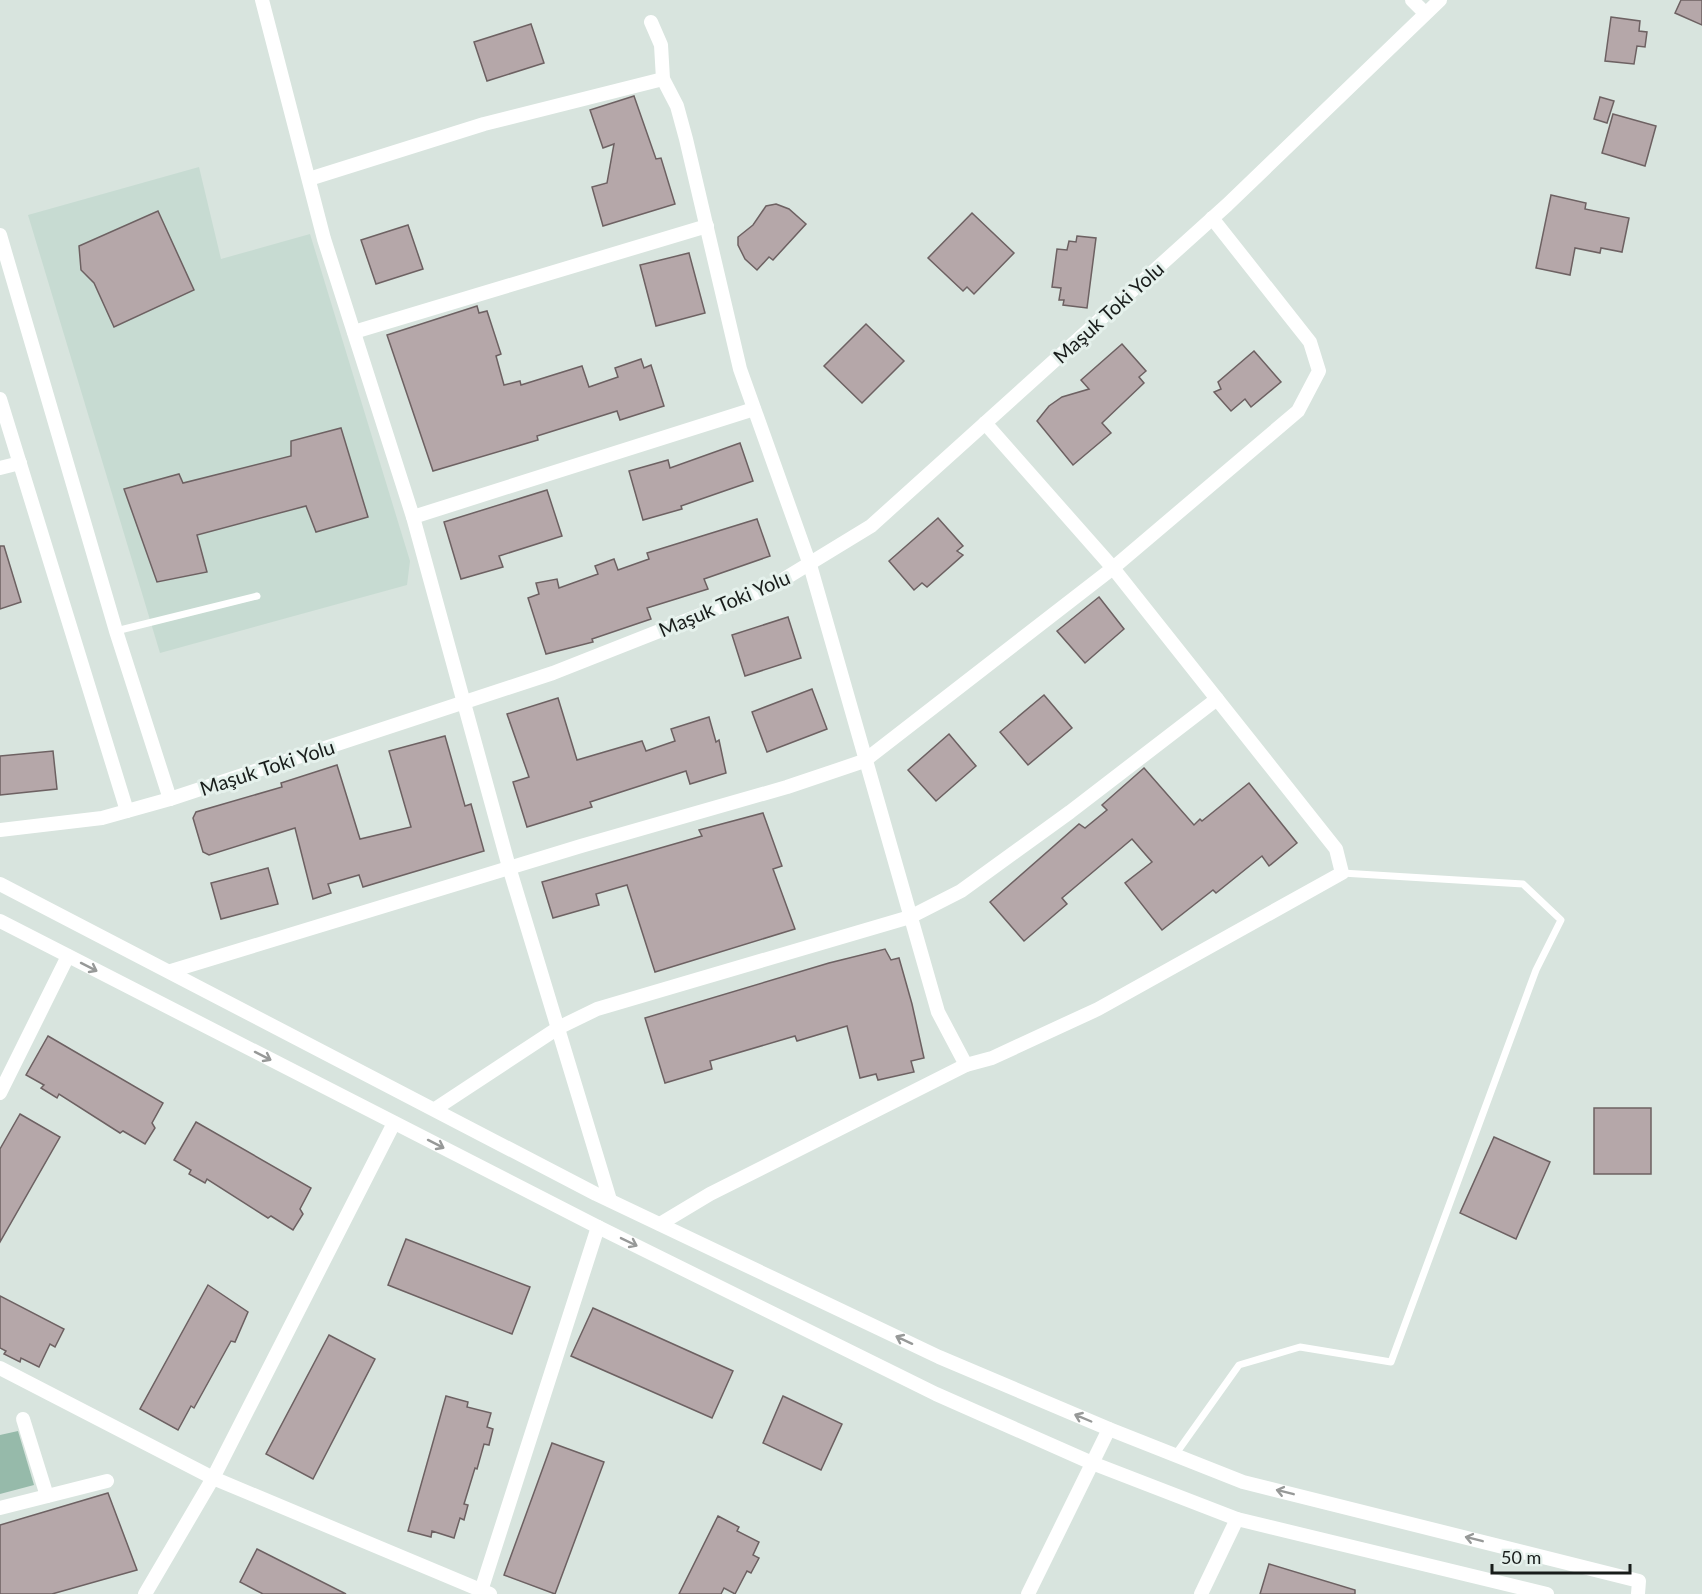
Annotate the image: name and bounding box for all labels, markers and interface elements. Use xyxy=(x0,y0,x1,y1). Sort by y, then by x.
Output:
street label: Maşuk Toki Yolu xyxy=(1048,256,1168,368)
street label: Maşuk Toki Yolu xyxy=(655,565,793,641)
street label: Maşuk Toki Yolu xyxy=(197,734,337,800)
one-way arrow xyxy=(80,962,98,973)
one-way arrow xyxy=(253,1051,271,1062)
one-way arrow xyxy=(427,1139,445,1151)
one-way arrow xyxy=(620,1237,638,1248)
one-way arrow xyxy=(895,1333,913,1345)
one-way arrow xyxy=(1074,1411,1092,1423)
one-way arrow xyxy=(1276,1486,1295,1498)
one-way arrow xyxy=(1465,1533,1484,1545)
scale bar xyxy=(1492,1537,1630,1575)
text: 50 m xyxy=(1501,1546,1541,1568)

